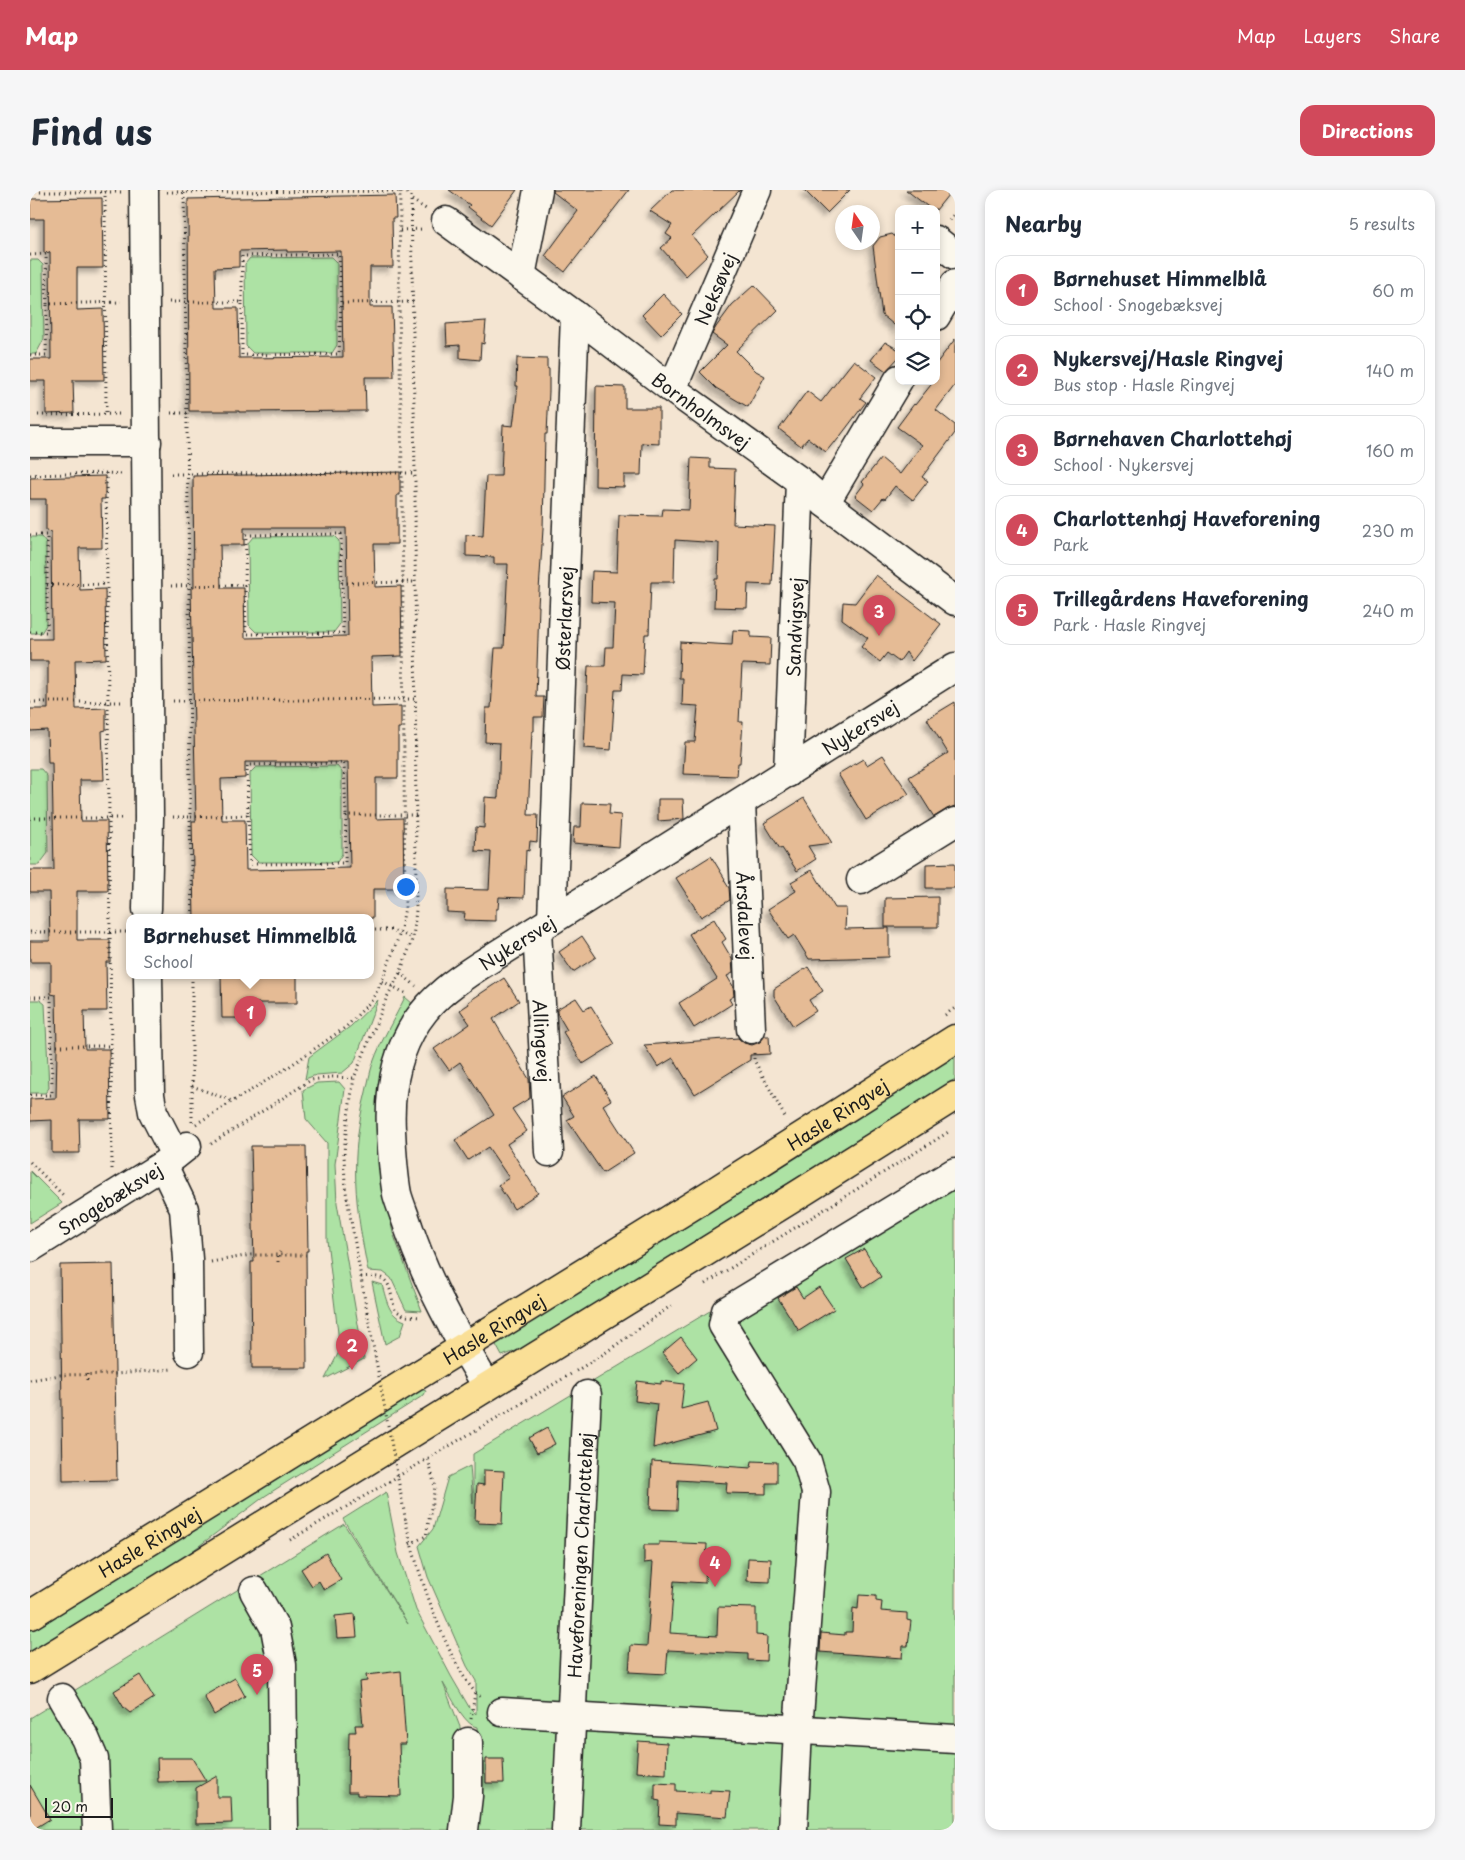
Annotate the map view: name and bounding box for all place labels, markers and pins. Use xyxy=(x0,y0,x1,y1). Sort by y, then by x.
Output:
pin: 3 xyxy=(863,595,895,636)
pin: 1 xyxy=(234,996,266,1037)
pin: 2 xyxy=(336,1329,368,1370)
pin: 4 xyxy=(699,1546,731,1587)
pin: 5 xyxy=(241,1654,273,1695)

